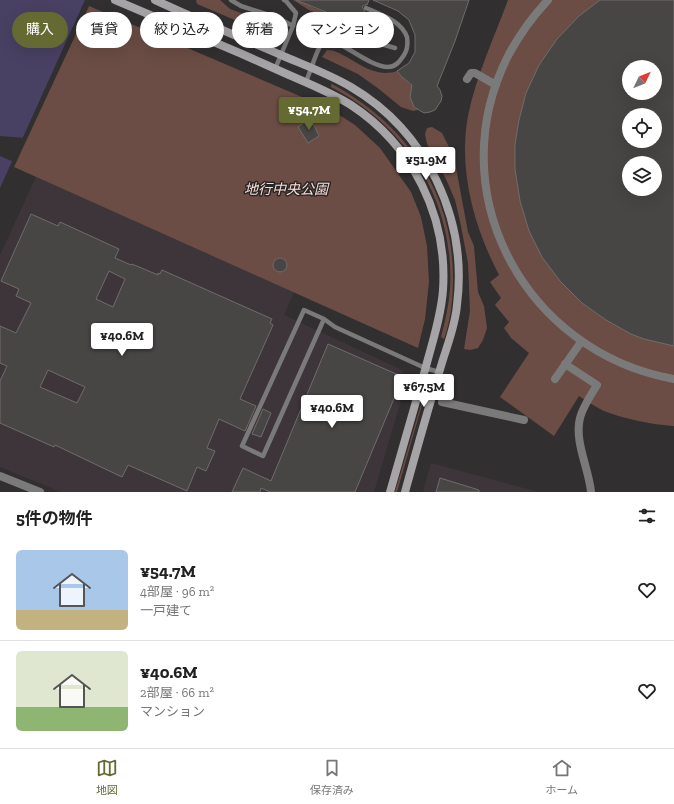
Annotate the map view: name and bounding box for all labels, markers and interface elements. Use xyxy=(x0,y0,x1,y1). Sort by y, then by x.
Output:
chip: 購入 xyxy=(12,12,68,48)
chip: 賃貸 xyxy=(76,12,132,48)
chip: 絞り込み xyxy=(140,12,224,48)
chip: 新着 xyxy=(232,12,288,48)
chip: マンション xyxy=(296,12,394,48)
north arrow xyxy=(622,60,662,100)
map controls xyxy=(622,60,662,196)
pin: ¥54.7M xyxy=(276,97,342,131)
text: ¥54.7M xyxy=(288,102,330,117)
button: locate xyxy=(622,108,662,148)
pin: ¥51.9M xyxy=(393,147,459,181)
text: ¥51.9M xyxy=(405,152,447,167)
button: layers xyxy=(622,156,662,196)
park label: 地行中央公園 xyxy=(244,181,330,198)
pin: ¥40.6M xyxy=(89,323,155,357)
text: ¥40.6M xyxy=(100,328,144,343)
pin: ¥67.5M xyxy=(391,374,457,408)
text: ¥67.5M xyxy=(403,379,445,394)
pin: ¥40.6M xyxy=(299,395,365,429)
text: ¥40.6M xyxy=(310,400,354,415)
icon: filters xyxy=(636,505,658,527)
text: 5件の物件 xyxy=(16,508,93,528)
text: ¥54.7M xyxy=(140,561,196,581)
icon: home xyxy=(48,566,96,614)
icon: heart xyxy=(636,579,658,601)
text: 4部屋 · 96 m² xyxy=(140,584,214,599)
text: 一戸建て xyxy=(140,603,192,618)
text: ¥40.6M xyxy=(140,662,198,682)
icon: home xyxy=(48,667,96,715)
icon: heart xyxy=(636,680,658,702)
text: 2部屋 · 66 m² xyxy=(140,685,214,700)
text: マンション xyxy=(140,704,205,719)
tab: 地図 xyxy=(96,757,118,797)
tab: 保存済み xyxy=(310,757,354,797)
tab: ホーム xyxy=(545,757,578,797)

